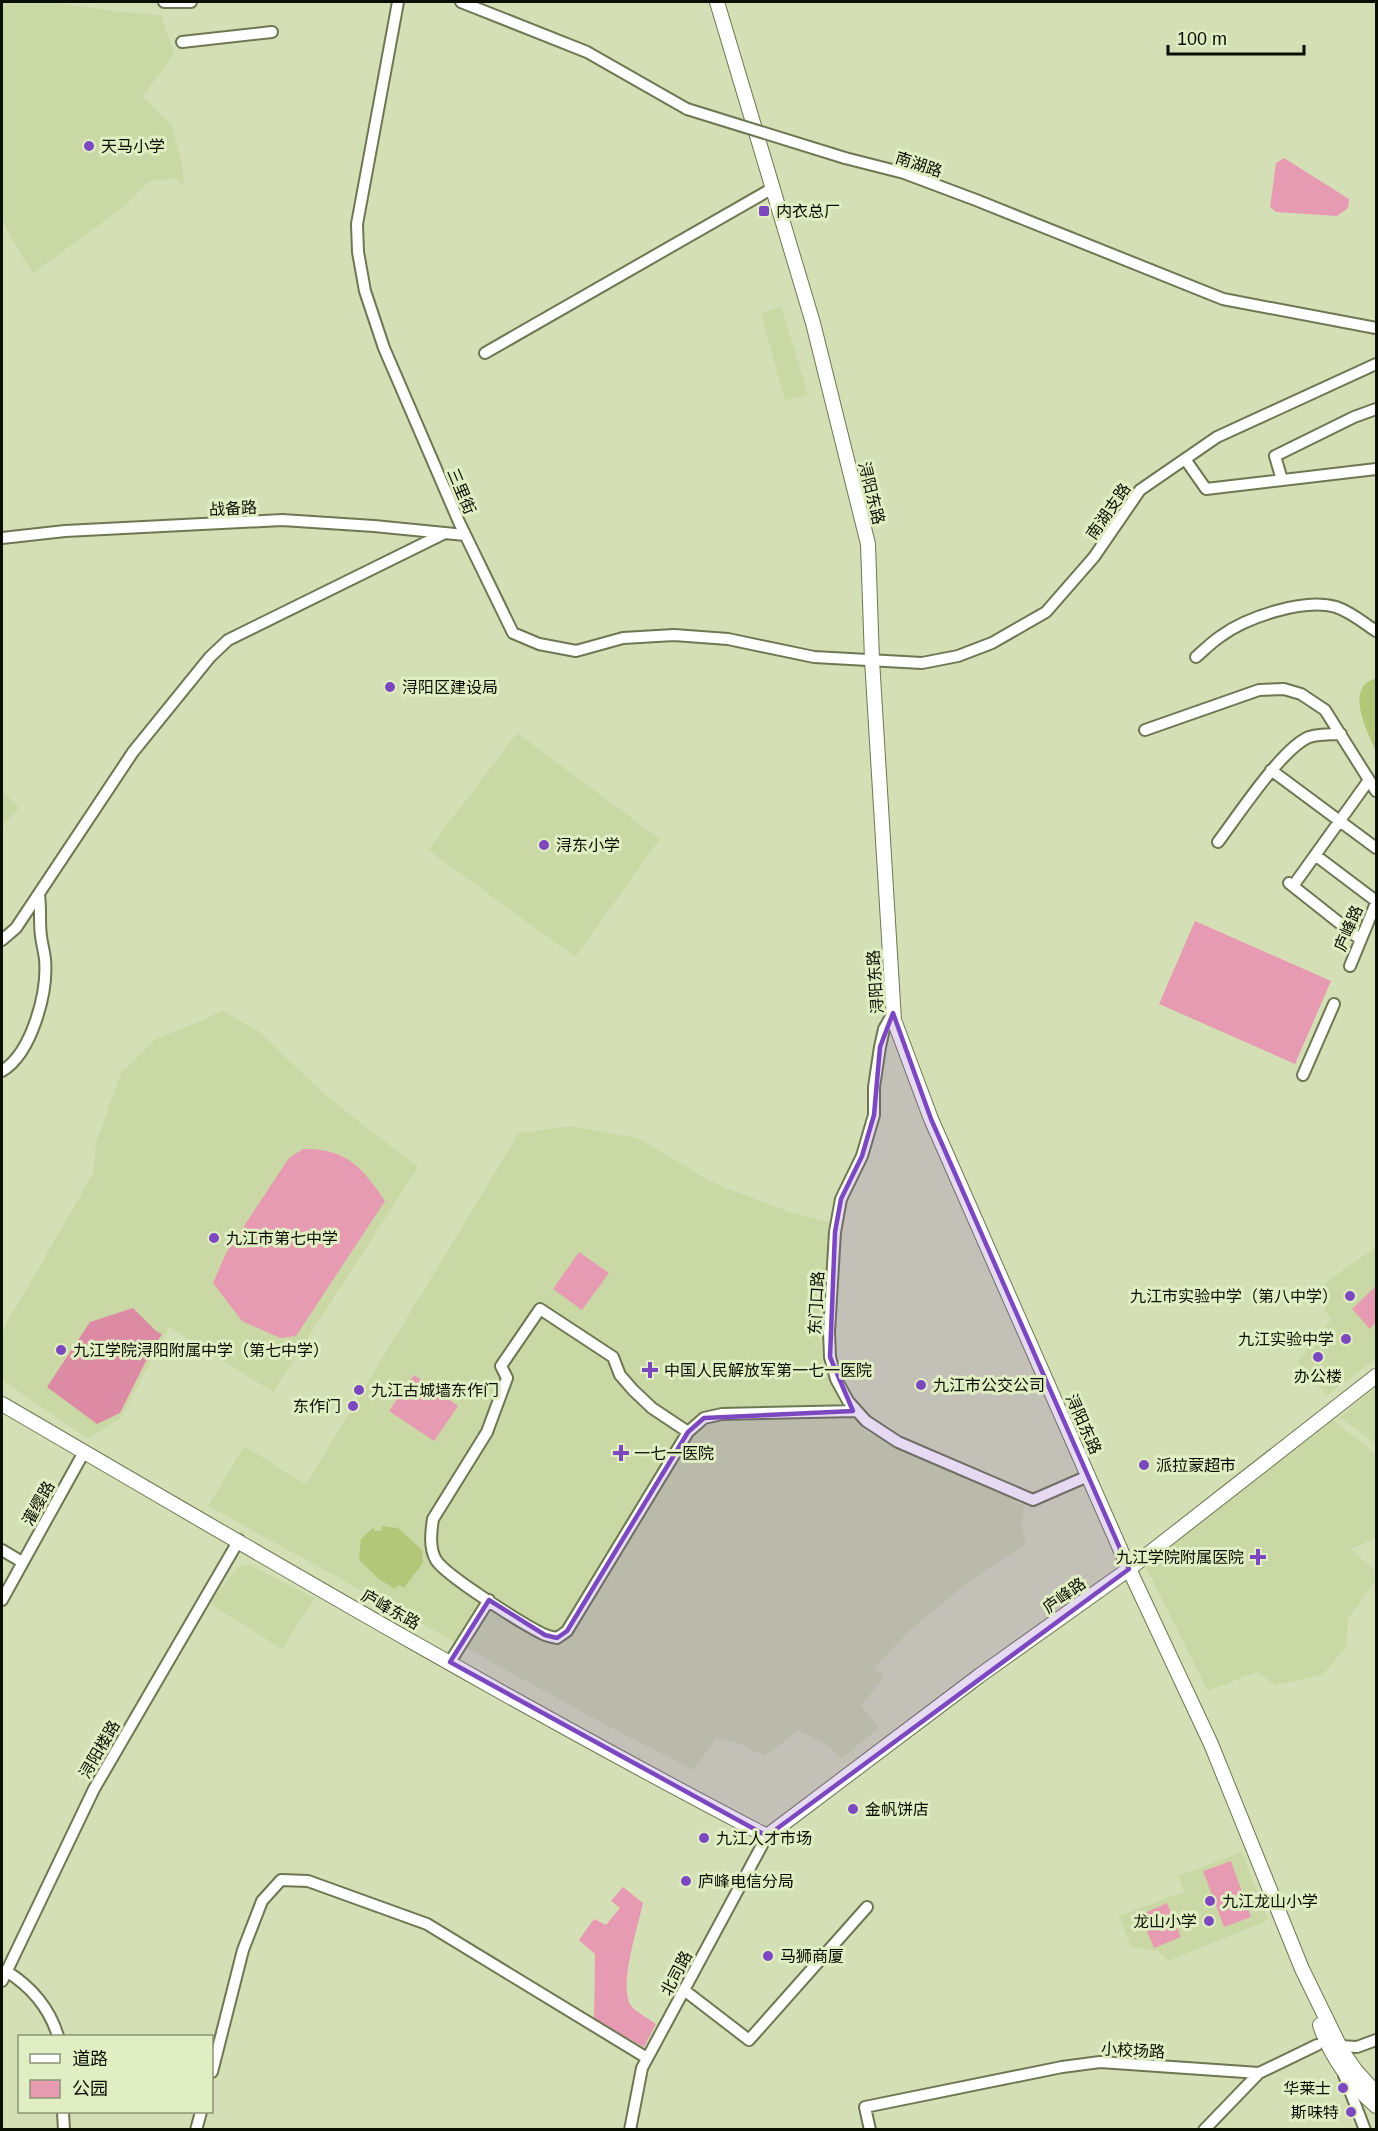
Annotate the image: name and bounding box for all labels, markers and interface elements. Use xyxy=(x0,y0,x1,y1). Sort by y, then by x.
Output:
scale bar xyxy=(1168,18,1304,56)
text: 100 m xyxy=(1177,29,1227,49)
place label: 天马小学 xyxy=(101,138,165,155)
marker: 天马小学 xyxy=(82,139,96,153)
street label: 南湖路 xyxy=(893,149,944,180)
place label: 内衣总厂 xyxy=(776,203,840,220)
marker: 内衣总厂 xyxy=(757,204,771,218)
street label: 浔阳东路 xyxy=(856,460,888,526)
street label: 三里街 xyxy=(444,466,479,517)
street label: 南湖支路 xyxy=(1083,480,1134,542)
street label: 战备路 xyxy=(209,499,257,518)
place label: 浔阳区建设局 xyxy=(402,679,498,696)
marker: 浔阳区建设局 xyxy=(383,680,397,694)
place label: 浔东小学 xyxy=(556,837,620,854)
marker: 浔东小学 xyxy=(537,838,551,852)
street label: 庐峰路 xyxy=(1331,903,1366,954)
street label: 浔阳东路 xyxy=(865,949,886,1014)
place label: 九江市第七中学 xyxy=(226,1230,338,1247)
marker: 九江市第七中学 xyxy=(207,1231,221,1245)
street label: 东门口路 xyxy=(806,1271,827,1335)
place label: 九江市实验中学（第八中学） xyxy=(1130,1288,1338,1305)
marker: 九江市实验中学（第八中学） xyxy=(1343,1289,1357,1303)
place label: 九江实验中学 xyxy=(1238,1331,1334,1348)
marker: 九江实验中学 xyxy=(1339,1332,1353,1346)
place label: 九江学院浔阳附属中学（第七中学） xyxy=(73,1342,329,1359)
marker: 九江学院浔阳附属中学（第七中学） xyxy=(54,1343,68,1357)
marker: 办公楼 xyxy=(1311,1350,1325,1364)
marker: 中国人民解放军第一七一医院 xyxy=(641,1361,659,1379)
place label: 中国人民解放军第一七一医院 xyxy=(664,1362,872,1379)
place label: 办公楼 xyxy=(1294,1368,1342,1385)
place label: 九江市公交公司 xyxy=(933,1377,1045,1394)
marker: 九江市公交公司 xyxy=(914,1378,928,1392)
place label: 九江古城墙东作门 xyxy=(371,1382,499,1399)
marker: 九江古城墙东作门 xyxy=(352,1383,366,1397)
street label: 浔阳东路 xyxy=(1063,1392,1104,1457)
place label: 东作门 xyxy=(293,1398,341,1415)
marker: 东作门 xyxy=(346,1399,360,1413)
marker: 一七一医院 xyxy=(612,1444,630,1462)
place label: 一七一医院 xyxy=(634,1445,714,1462)
place label: 派拉蒙超市 xyxy=(1156,1457,1236,1474)
marker: 派拉蒙超市 xyxy=(1137,1458,1151,1472)
street label: 灌缨路 xyxy=(19,1478,58,1528)
marker: 九江学院附属医院 xyxy=(1249,1548,1267,1566)
place label: 九江学院附属医院 xyxy=(1116,1549,1244,1566)
street label: 庐峰路 xyxy=(1040,1574,1089,1616)
street label: 庐峰东路 xyxy=(359,1586,423,1632)
street label: 浔阳楼路 xyxy=(76,1717,123,1781)
place label: 金帆饼店 xyxy=(865,1801,929,1818)
marker: 金帆饼店 xyxy=(846,1802,860,1816)
place label: 九江人才市场 xyxy=(716,1830,812,1847)
marker: 九江人才市场 xyxy=(697,1831,711,1845)
place label: 庐峰电信分局 xyxy=(698,1873,794,1890)
marker: 庐峰电信分局 xyxy=(679,1874,693,1888)
place label: 九江龙山小学 xyxy=(1222,1893,1318,1910)
marker: 九江龙山小学 xyxy=(1203,1894,1217,1908)
place label: 龙山小学 xyxy=(1133,1913,1197,1930)
marker: 龙山小学 xyxy=(1202,1914,1216,1928)
street label: 北司路 xyxy=(658,1948,695,1998)
place label: 马狮商厦 xyxy=(780,1948,844,1965)
marker: 马狮商厦 xyxy=(761,1949,775,1963)
legend xyxy=(18,2035,213,2113)
street label: 小校场路 xyxy=(1101,2040,1165,2061)
text: 道路 xyxy=(72,2049,108,2069)
text: 公园 xyxy=(72,2079,108,2099)
place label: 华莱士 xyxy=(1283,2080,1331,2097)
marker: 华莱士 xyxy=(1336,2081,1350,2095)
place label: 斯味特 xyxy=(1291,2104,1339,2121)
marker: 斯味特 xyxy=(1344,2105,1358,2119)

